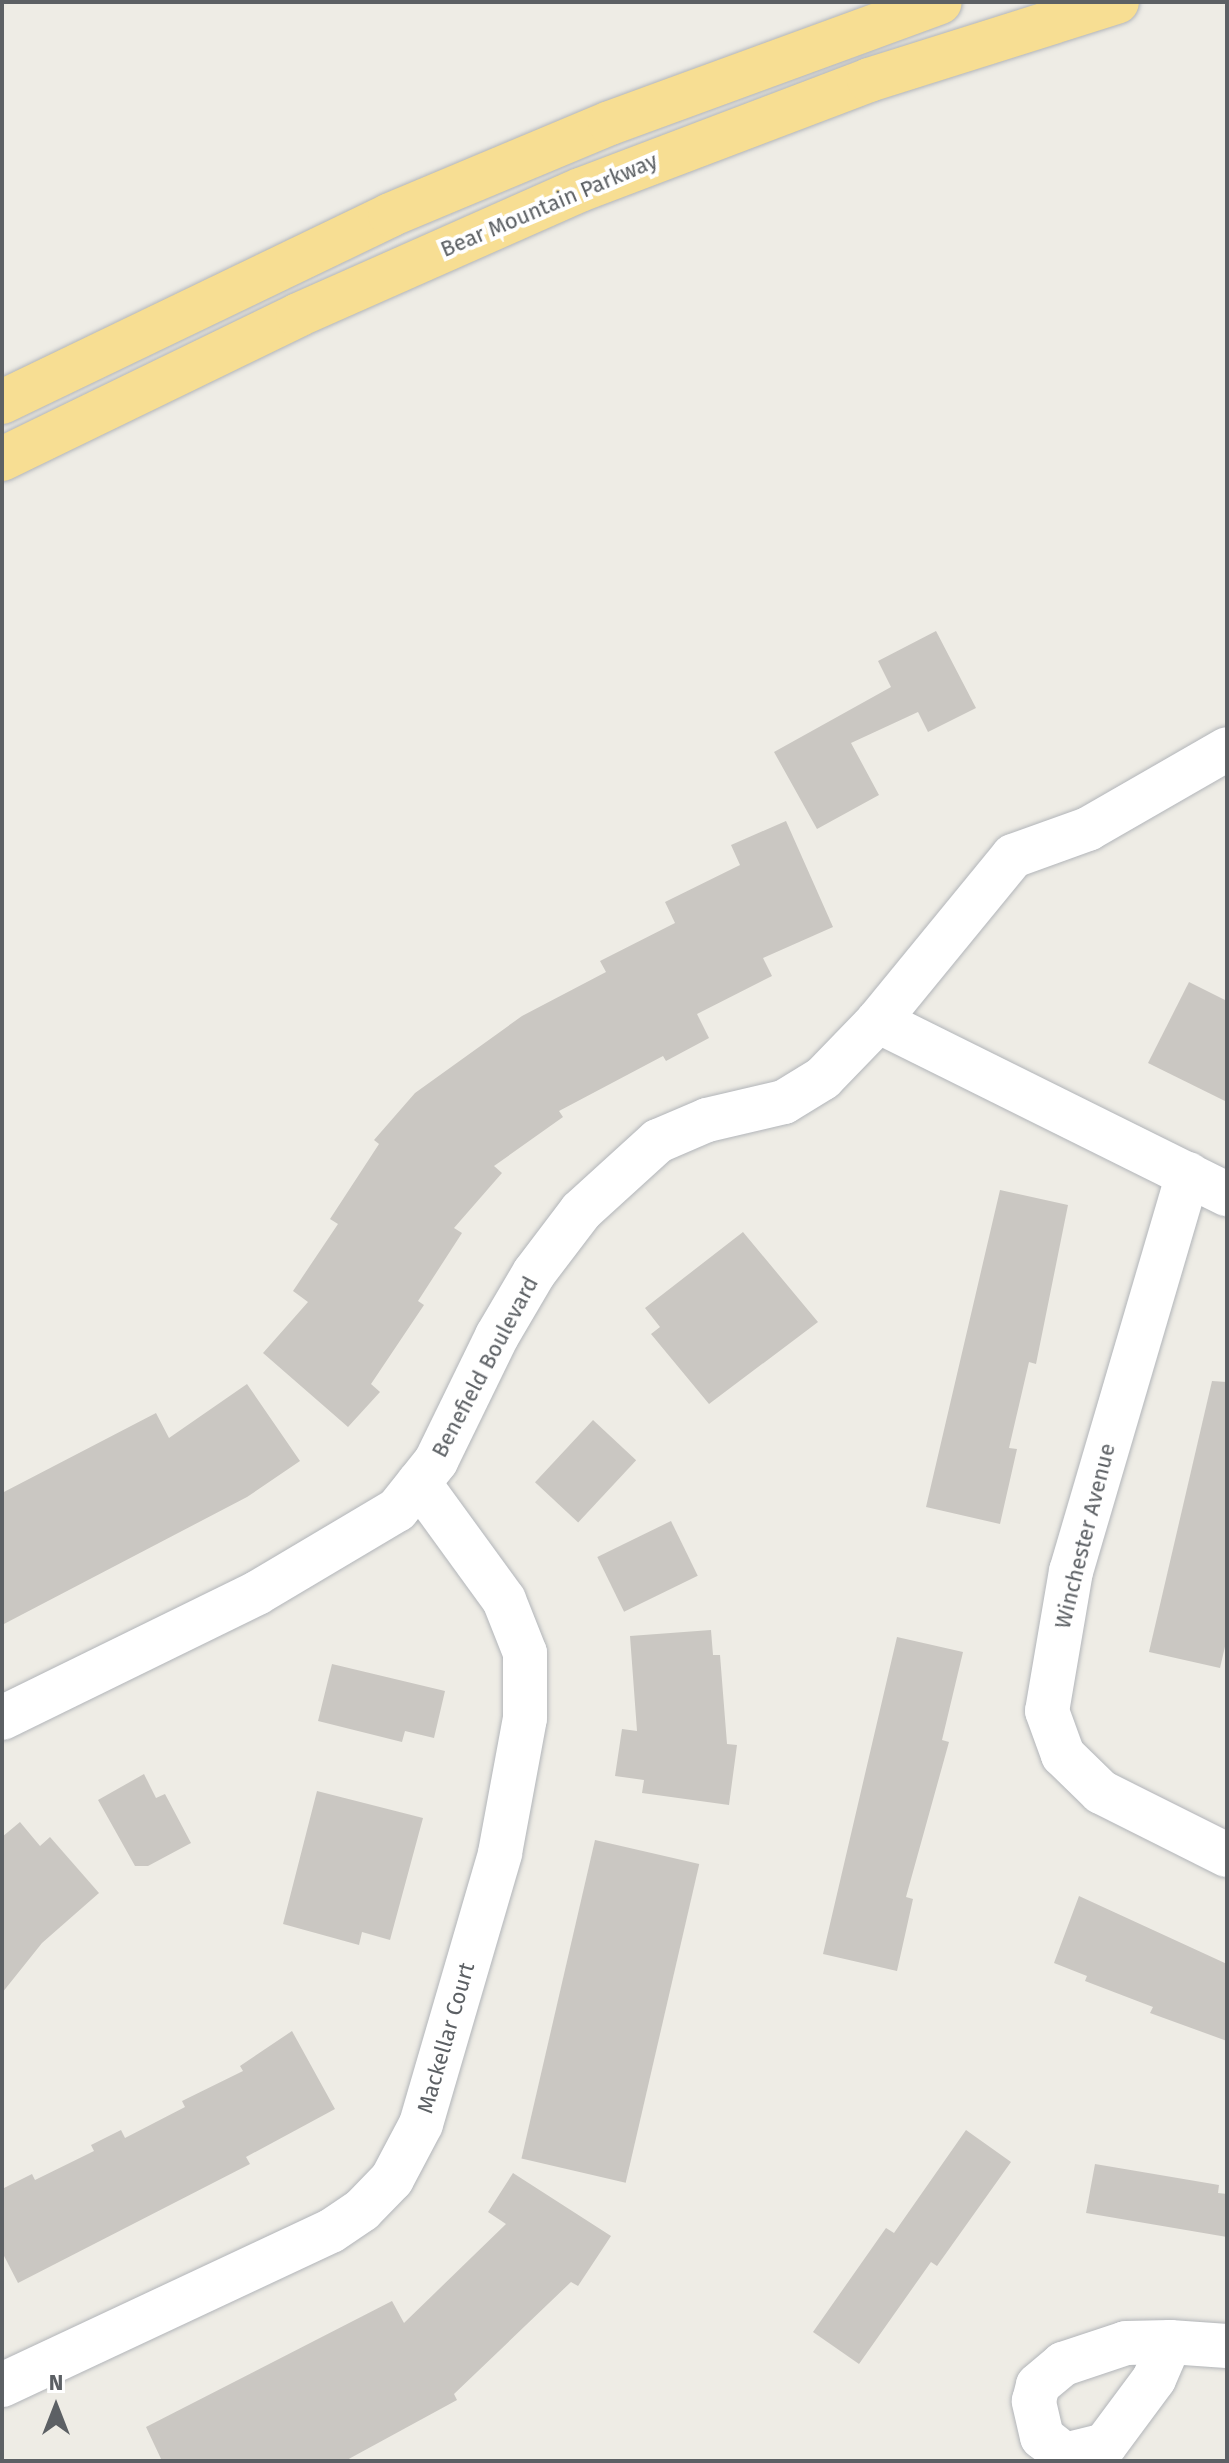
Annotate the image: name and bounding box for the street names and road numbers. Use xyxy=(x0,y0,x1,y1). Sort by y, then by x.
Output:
street label: Bear Mountain Parkway xyxy=(437,147,661,263)
street label: Benefield Boulevard xyxy=(426,1272,544,1462)
street label: Winchester Avenue xyxy=(1049,1441,1121,1631)
street label: Mackellar Court xyxy=(412,1960,480,2116)

